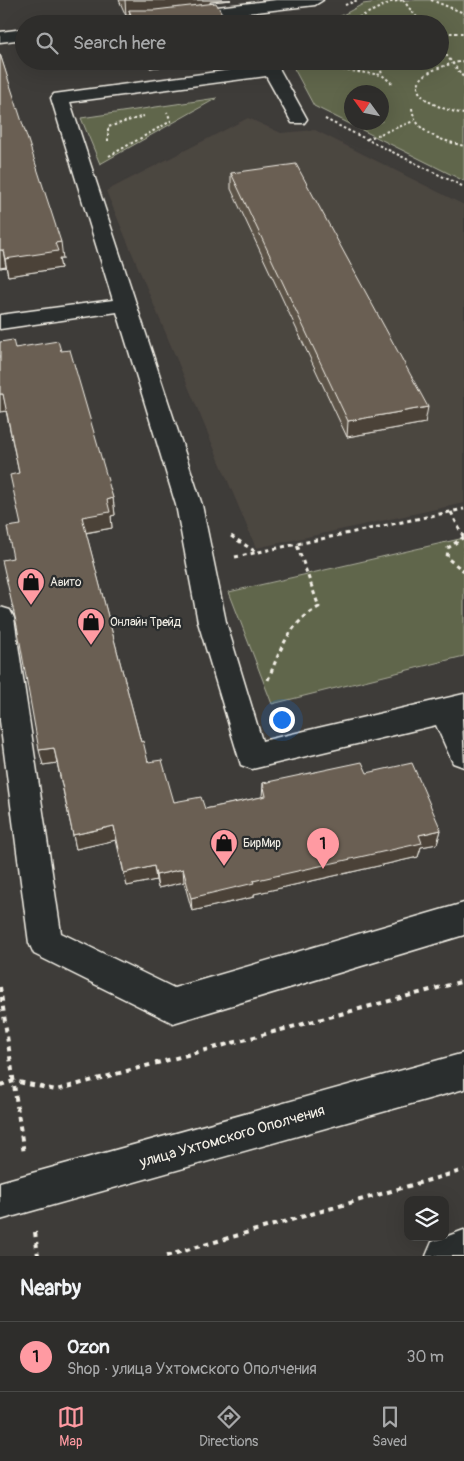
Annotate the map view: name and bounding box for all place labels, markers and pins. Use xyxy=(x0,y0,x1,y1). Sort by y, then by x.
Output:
shop icon: Авито xyxy=(16,567,46,606)
place label: Авито xyxy=(50,575,82,590)
shop icon: Онлайн Трейд xyxy=(76,607,106,646)
place label: Онлайн Трейд xyxy=(110,615,182,630)
shop icon: БирМир xyxy=(209,828,239,867)
pin: 1 xyxy=(307,828,339,869)
place label: БирМир xyxy=(243,836,281,851)

